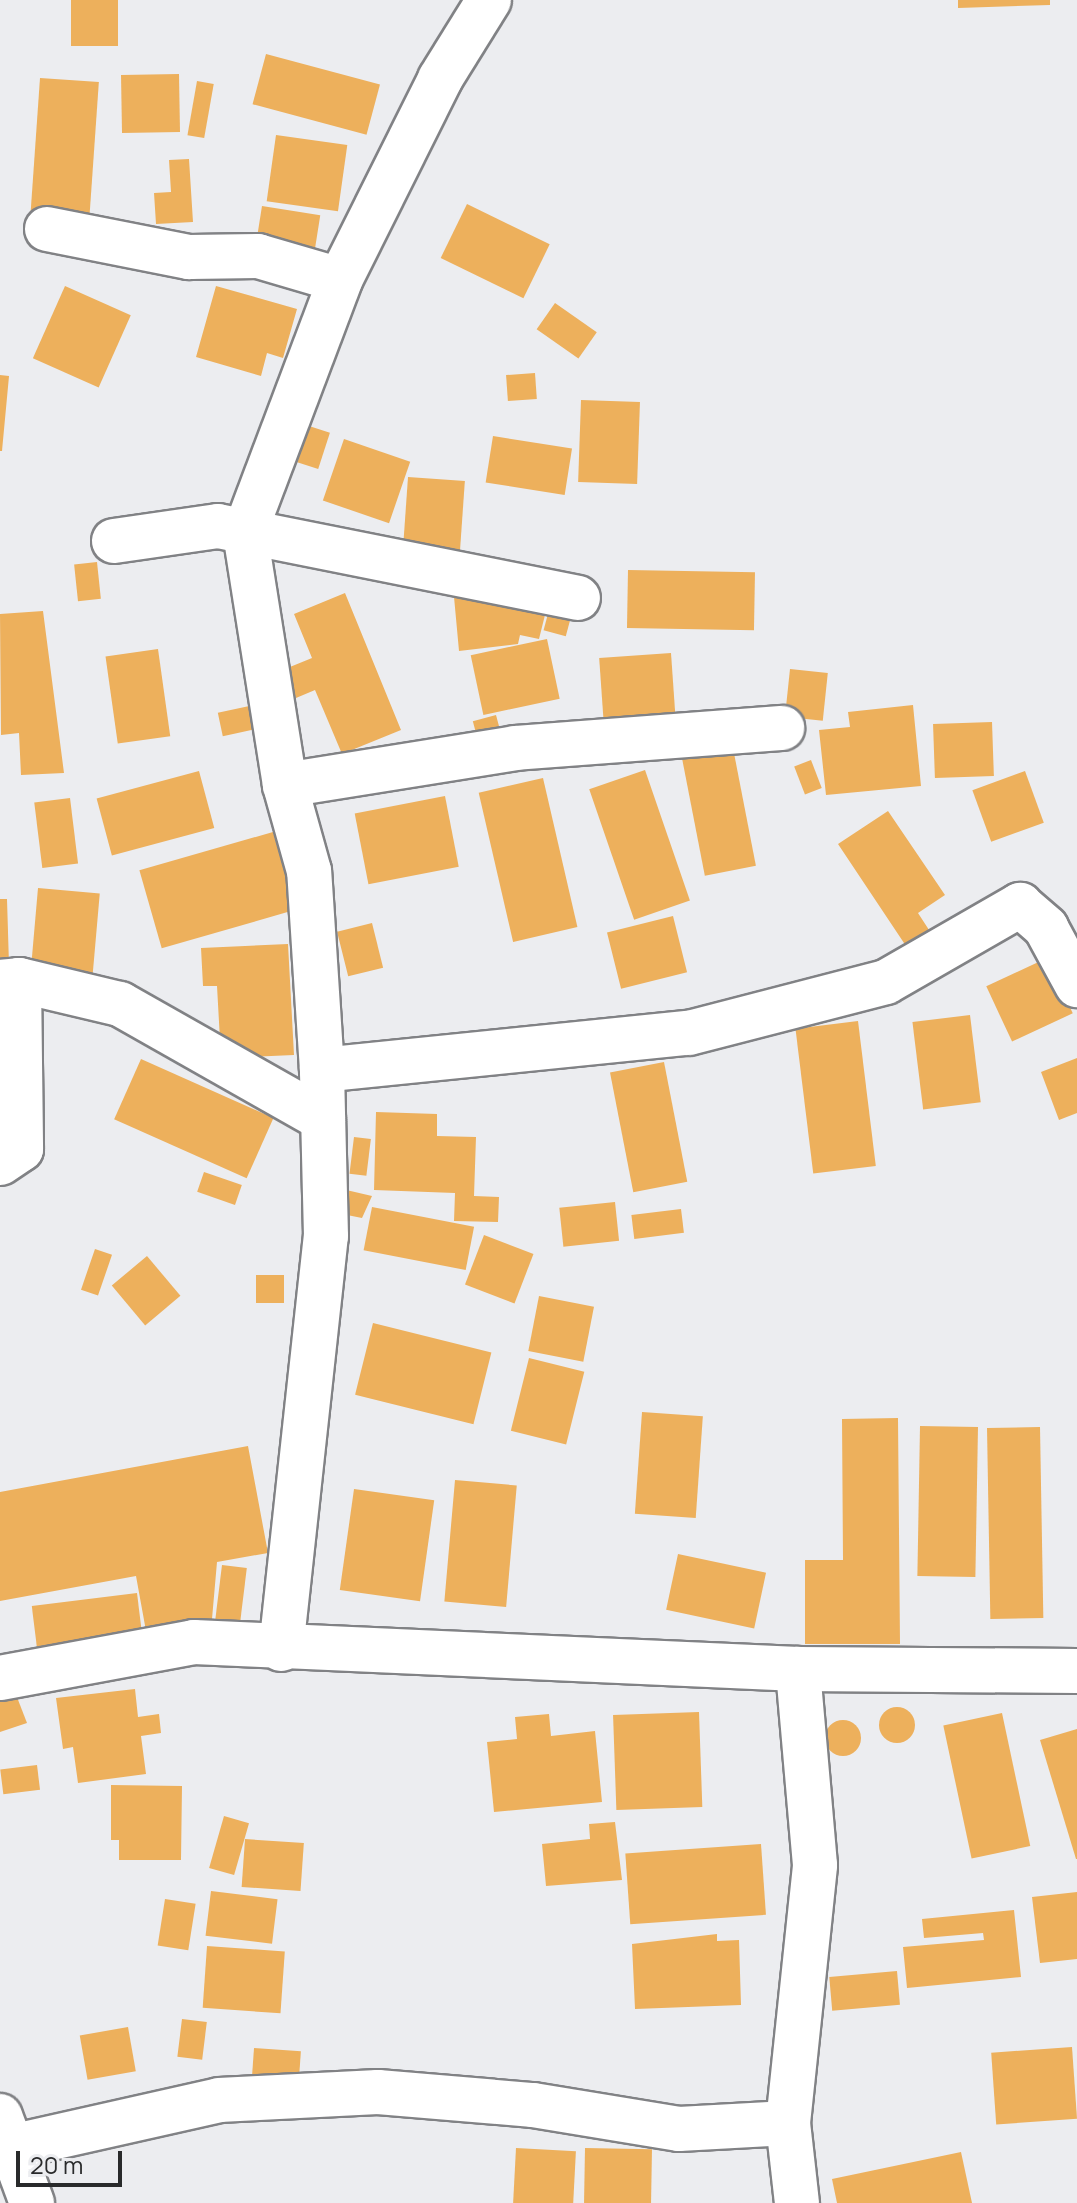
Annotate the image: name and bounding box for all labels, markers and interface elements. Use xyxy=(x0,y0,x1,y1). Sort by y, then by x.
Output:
scale bar xyxy=(20,2135,126,2185)
text: 20 m xyxy=(30,2148,83,2181)

